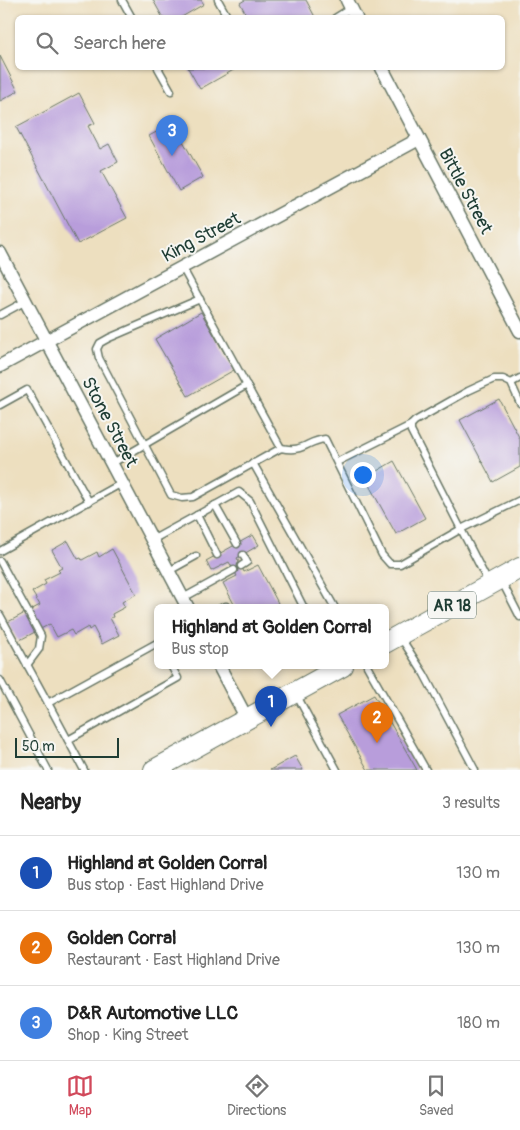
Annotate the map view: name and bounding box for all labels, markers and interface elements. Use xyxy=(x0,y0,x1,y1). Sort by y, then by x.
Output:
search box xyxy=(15,15,505,70)
icon: search xyxy=(33,29,61,57)
text: Search here xyxy=(73,31,166,55)
pin: 3 xyxy=(156,115,188,156)
street label: Bittle Street xyxy=(433,144,498,239)
street label: King Street xyxy=(158,207,245,268)
street label: Stone Street xyxy=(76,373,143,472)
your location xyxy=(350,462,376,488)
road number: AR 18 xyxy=(428,592,476,618)
popup xyxy=(154,604,389,669)
text: Highland at Golden Corral xyxy=(171,615,372,639)
text: Bus stop xyxy=(171,639,229,659)
pin: 1 xyxy=(255,686,287,727)
pin: 2 xyxy=(361,702,393,743)
scale bar xyxy=(15,735,119,758)
text: 50 m xyxy=(22,738,55,755)
text: Nearby xyxy=(20,789,81,816)
text: 3 results xyxy=(442,793,500,813)
text: Highland at Golden Corral xyxy=(67,851,268,875)
text: 1 xyxy=(33,863,39,883)
text: 130 m xyxy=(456,863,500,883)
text: Bus stop · East Highland Drive xyxy=(67,875,264,895)
text: Golden Corral xyxy=(67,926,177,950)
text: 2 xyxy=(32,938,40,958)
text: 130 m xyxy=(456,938,500,958)
text: Restaurant · East Highland Drive xyxy=(67,950,280,970)
text: D&R Automotive LLC xyxy=(67,1001,238,1025)
text: 3 xyxy=(32,1013,40,1033)
text: 180 m xyxy=(457,1013,500,1033)
text: Shop · King Street xyxy=(67,1025,189,1045)
tab: Map xyxy=(66,1072,94,1119)
tab: Directions xyxy=(227,1072,286,1119)
tab: Saved xyxy=(419,1072,454,1119)

